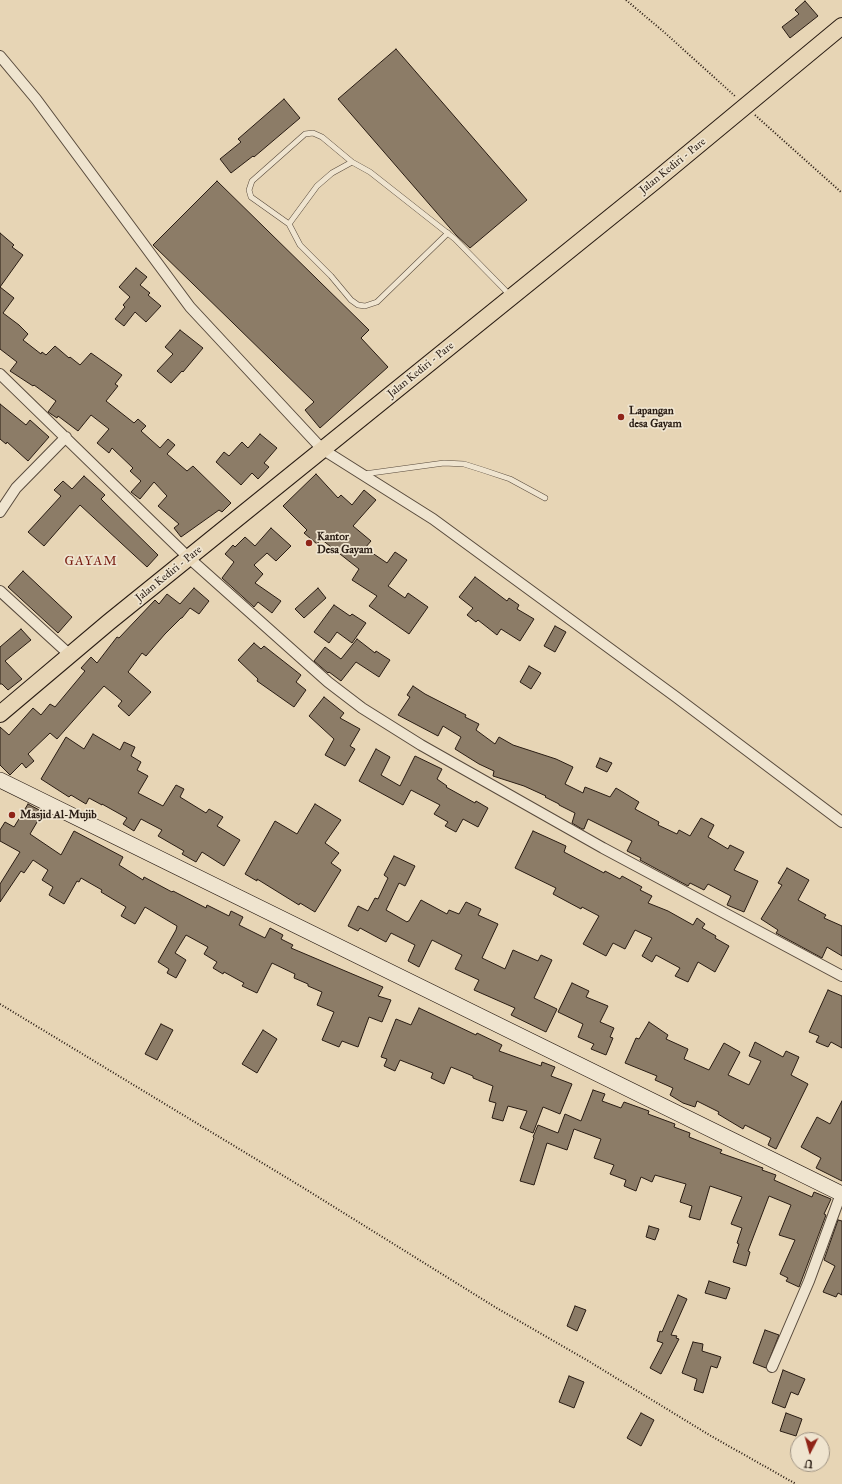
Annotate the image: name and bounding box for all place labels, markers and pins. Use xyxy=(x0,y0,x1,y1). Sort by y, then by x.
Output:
place label: Lapangan desa Gayam xyxy=(629,404,682,430)
marker: Lapangan desa Gayam xyxy=(616,412,626,422)
place label: Kantor Desa Gayam xyxy=(317,530,373,556)
marker: Kantor Desa Gayam xyxy=(304,538,314,548)
place label: Masjid Al-Mujib xyxy=(20,808,97,822)
marker: Masjid Al-Mujib xyxy=(7,810,17,820)

